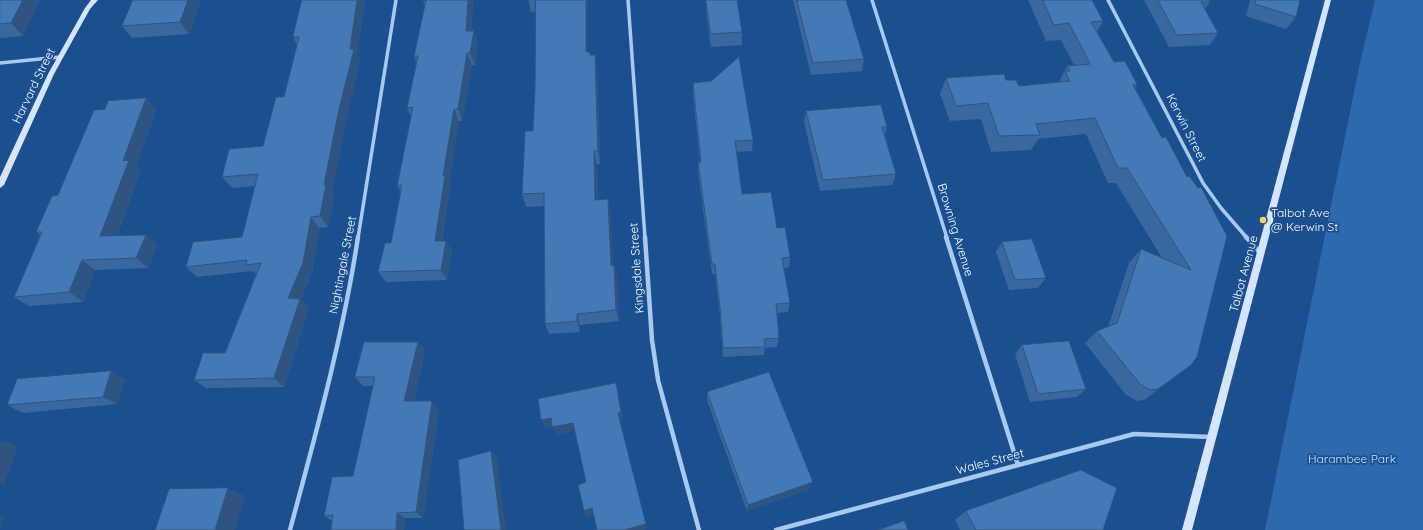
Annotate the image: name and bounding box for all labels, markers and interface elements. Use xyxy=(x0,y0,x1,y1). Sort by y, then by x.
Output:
street label: Harvard Street xyxy=(9,46,59,126)
street label: Kerwin Street xyxy=(1163,92,1209,164)
street label: Browning Avenue xyxy=(934,182,976,278)
place label: Talbot Ave @ Kerwin St xyxy=(1271,206,1338,234)
street label: Nightingale Street xyxy=(326,215,360,315)
marker: Talbot Ave @ Kerwin St xyxy=(1258,215,1268,225)
street label: Kingsdale Street xyxy=(627,222,647,314)
street label: Talbot Avenue xyxy=(1227,234,1261,314)
street label: Wales Street xyxy=(954,446,1026,478)
park label: Harambee Park xyxy=(1308,452,1396,466)

